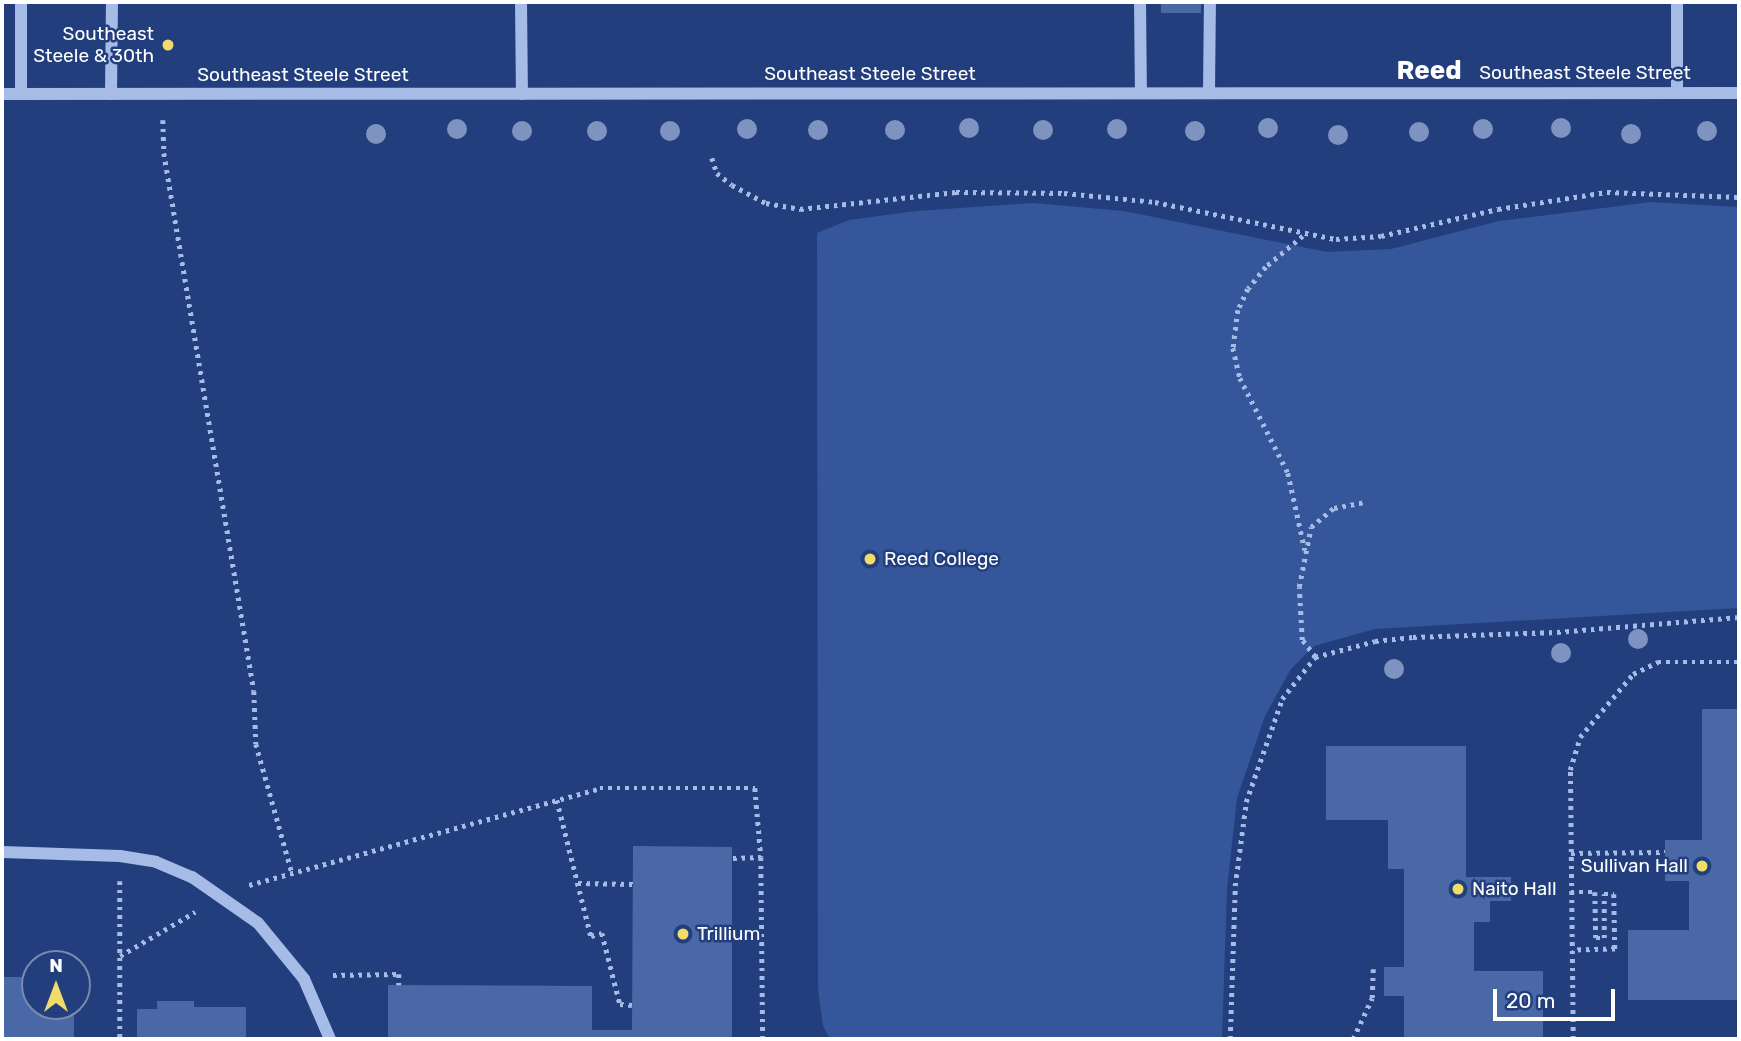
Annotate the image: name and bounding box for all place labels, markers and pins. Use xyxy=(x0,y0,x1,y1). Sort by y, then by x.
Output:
place label: Southeast Steele & 30th xyxy=(33,23,154,67)
marker: Southeast Steele & 30th xyxy=(160,37,176,53)
place label: Reed College xyxy=(884,548,999,570)
marker: Reed College xyxy=(862,551,878,567)
place label: Sullivan Hall xyxy=(1581,855,1688,877)
marker: Sullivan Hall xyxy=(1694,858,1710,874)
place label: Naito Hall xyxy=(1472,878,1557,900)
marker: Naito Hall xyxy=(1450,881,1466,897)
place label: Trillium xyxy=(697,923,760,945)
marker: Trillium xyxy=(675,926,691,942)

